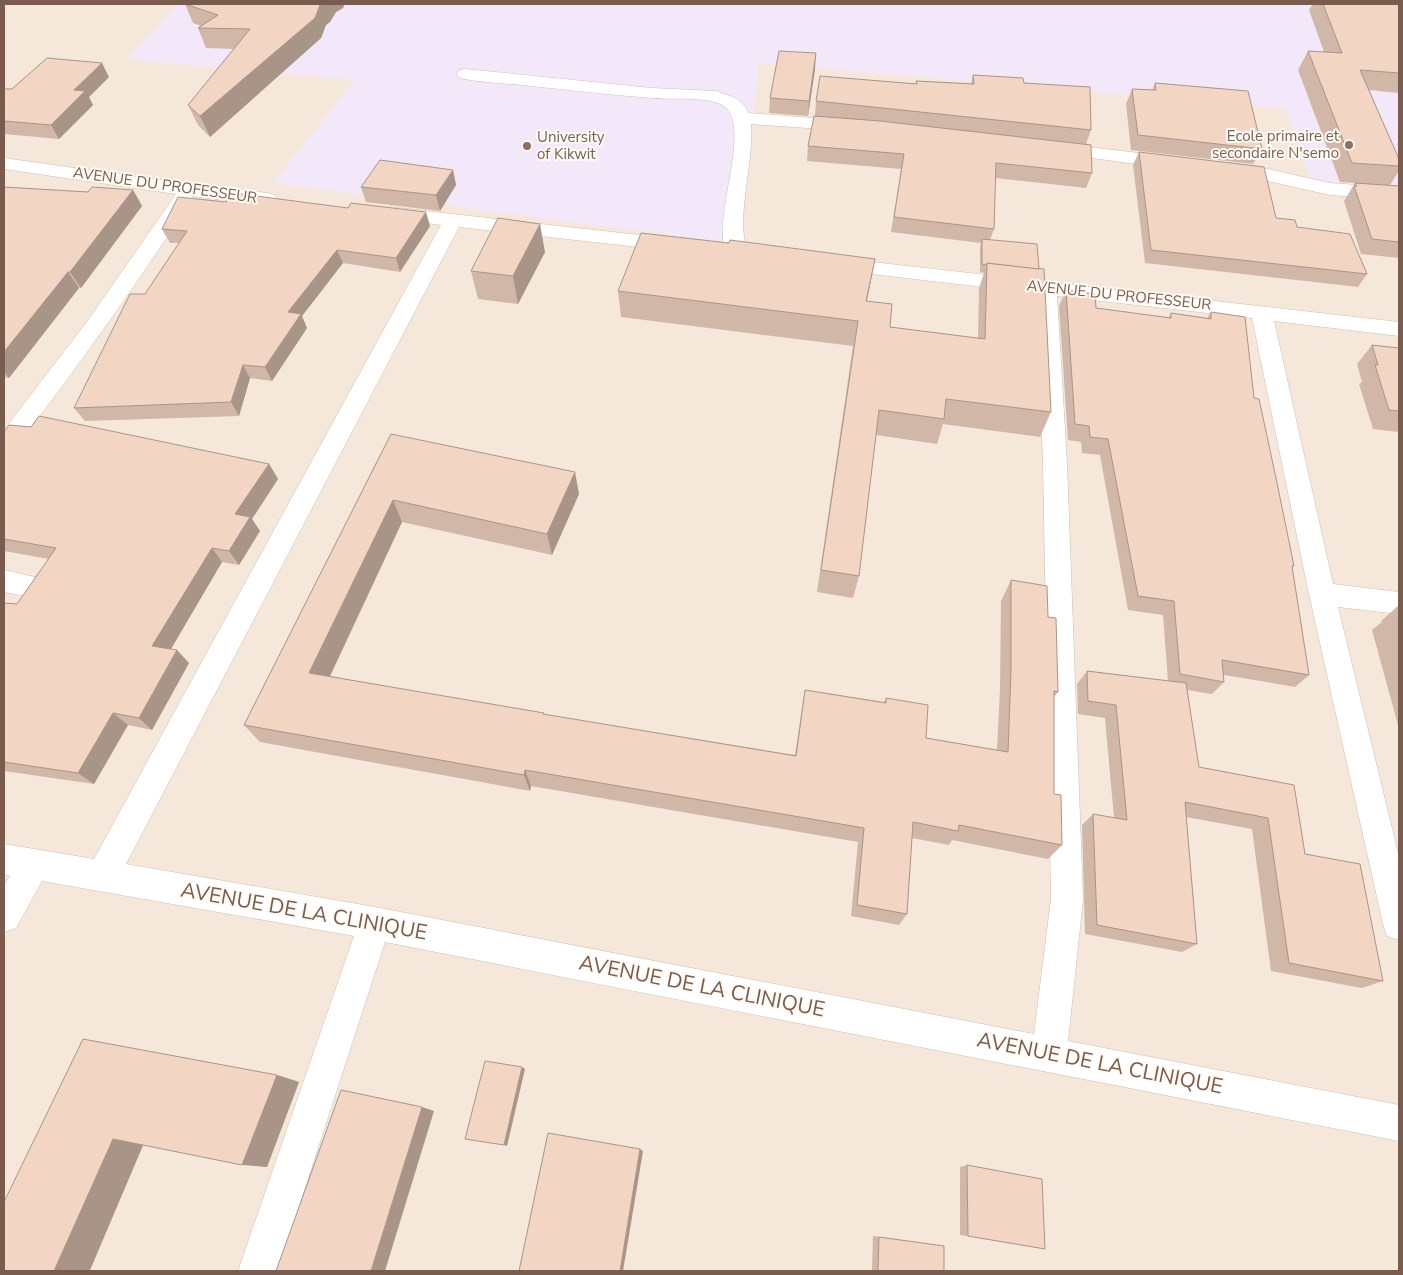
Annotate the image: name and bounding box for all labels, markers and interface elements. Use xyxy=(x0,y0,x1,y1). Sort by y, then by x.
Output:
place label: Ecole primaire et secondaire N'semo xyxy=(1212,126,1340,163)
place label: University of Kikwit xyxy=(537,127,605,164)
marker: Ecole primaire et secondaire N'semo xyxy=(1343,139,1355,151)
marker: University of Kikwit xyxy=(521,140,533,152)
street label: AVENUE DU PROFESSEUR xyxy=(72,162,258,208)
street label: AVENUE DU PROFESSEUR xyxy=(1026,275,1212,315)
street label: AVENUE DE LA CLINIQUE xyxy=(179,876,429,946)
street label: AVENUE DE LA CLINIQUE xyxy=(577,948,827,1024)
street label: AVENUE DE LA CLINIQUE xyxy=(975,1025,1225,1101)

